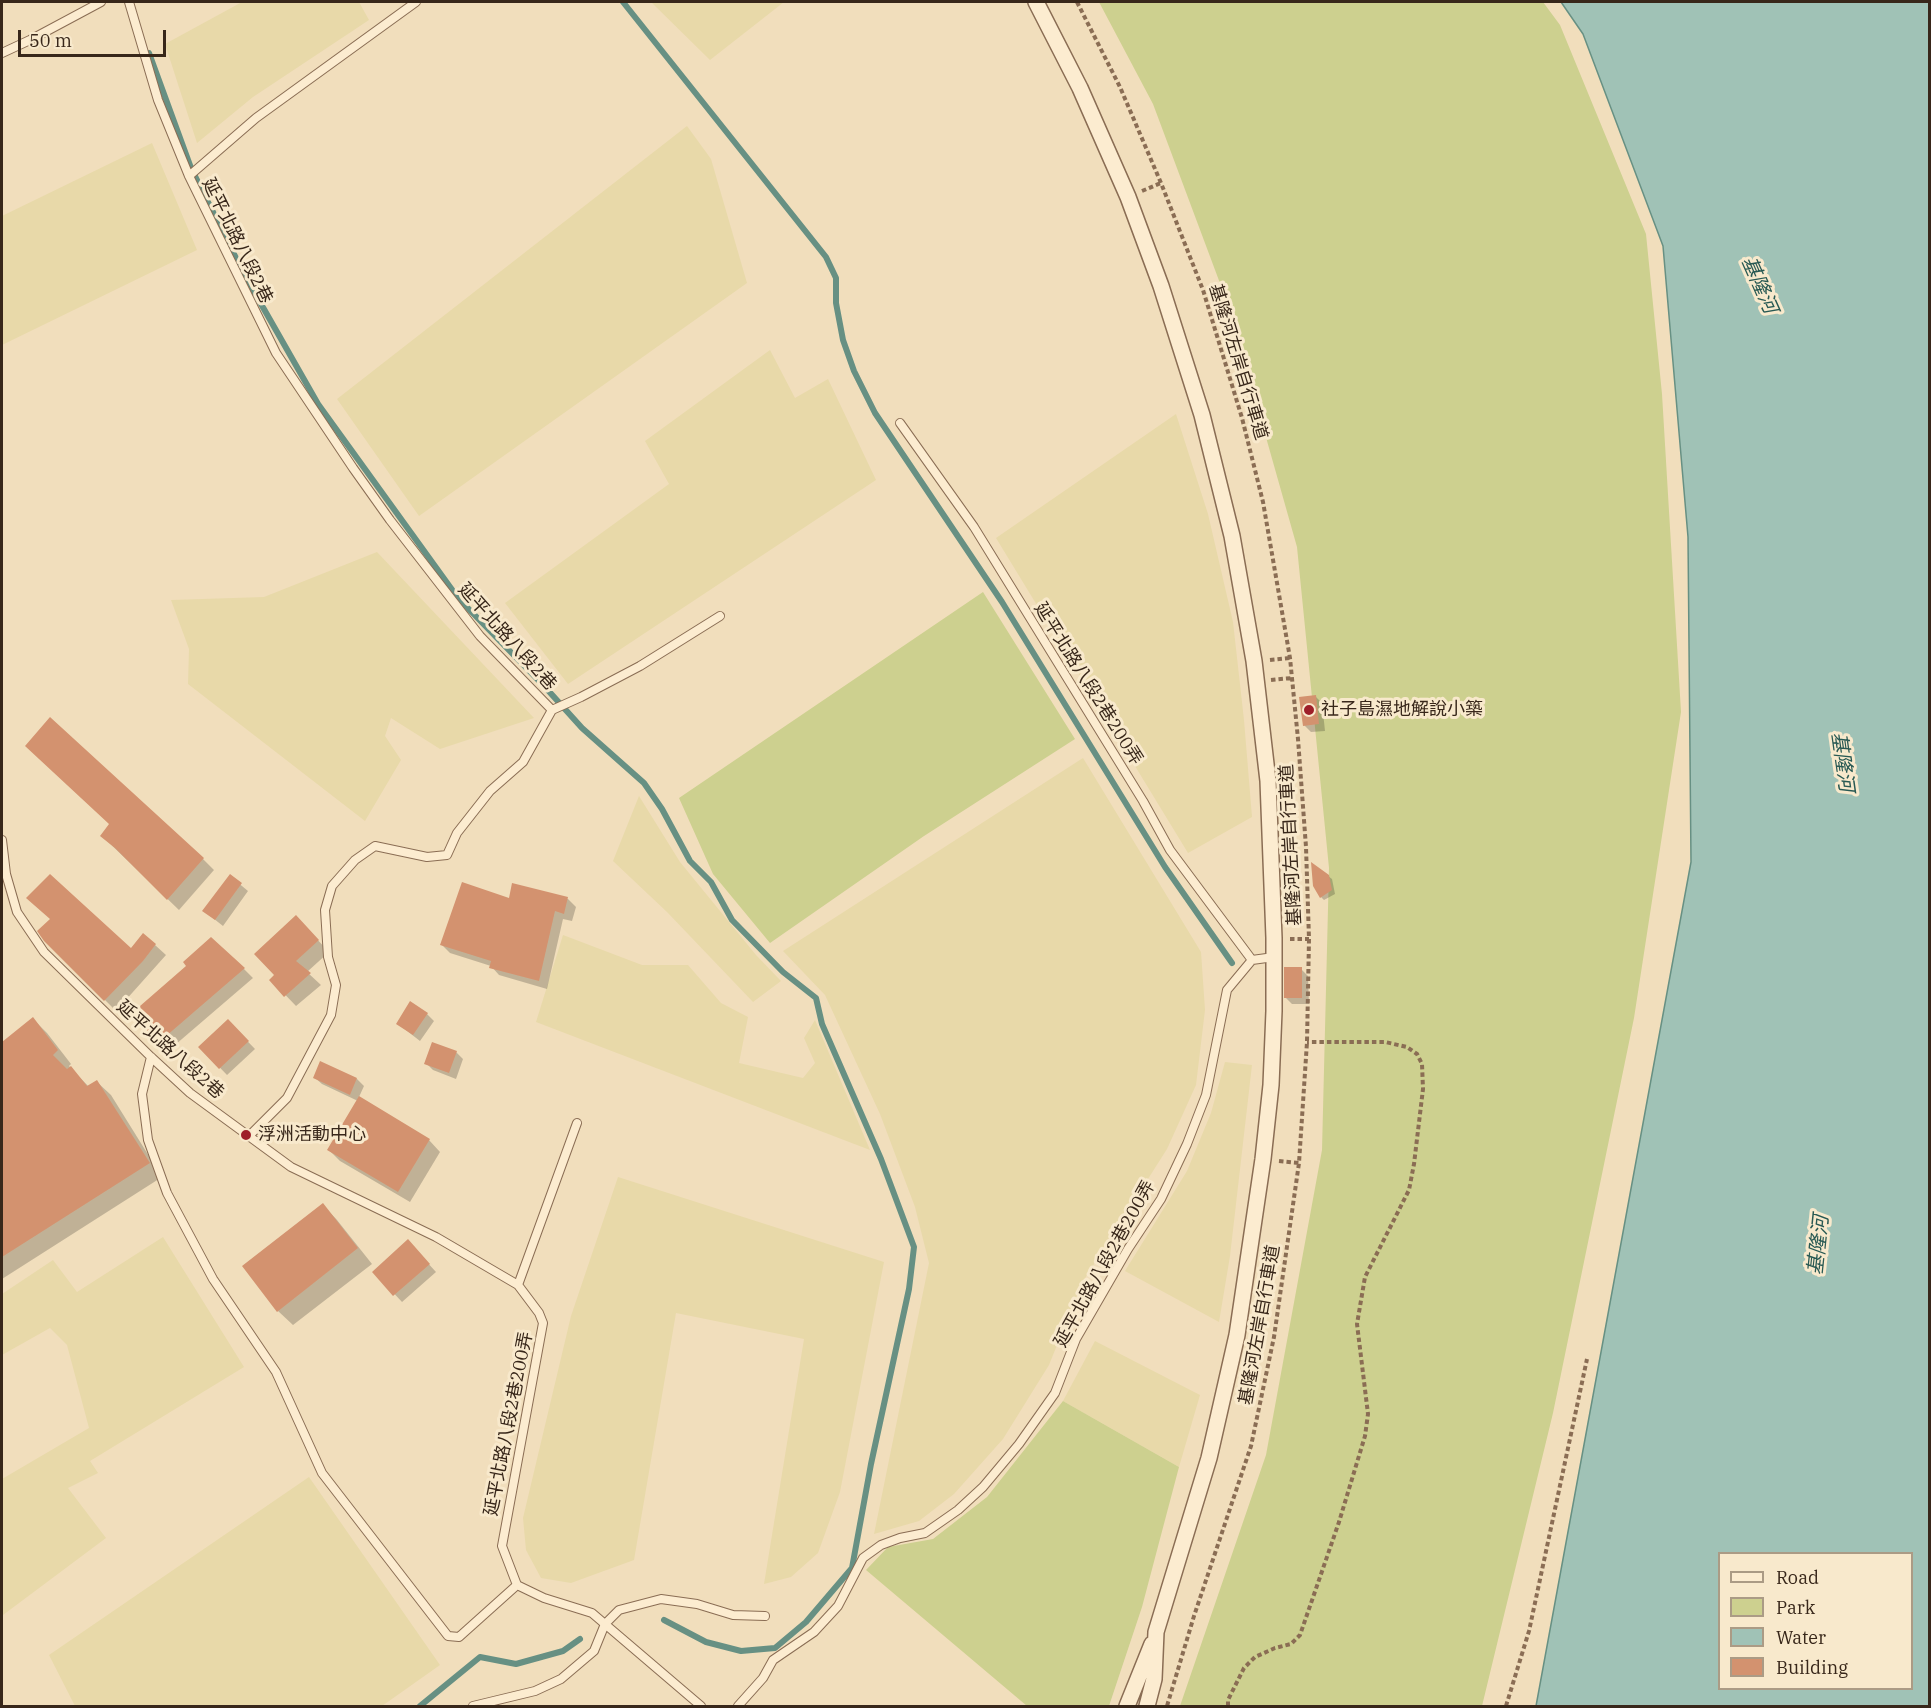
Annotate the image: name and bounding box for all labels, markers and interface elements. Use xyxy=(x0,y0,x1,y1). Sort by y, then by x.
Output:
scale bar xyxy=(21,18,170,56)
text: 50 m xyxy=(29,29,72,52)
street label: 延平北路八段2巷 xyxy=(197,175,277,307)
water label: 基隆河 xyxy=(1736,253,1782,317)
street label: 基隆河左岸自行車道 xyxy=(1204,281,1272,443)
street label: 延平北路八段2巷 xyxy=(453,579,561,695)
street label: 延平北路八段2巷200弄 xyxy=(1029,599,1147,769)
place label: 社子島濕地解說小築 xyxy=(1321,699,1483,721)
marker: 社子島濕地解說小築 xyxy=(1302,703,1316,717)
water label: 基隆河 xyxy=(1826,731,1858,793)
street label: 基隆河左岸自行車道 xyxy=(1276,764,1306,926)
street label: 延平北路八段2巷 xyxy=(112,996,228,1104)
place label: 浮洲活動中心 xyxy=(258,1124,366,1146)
marker: 浮洲活動中心 xyxy=(239,1128,253,1142)
street label: 延平北路八段2巷200弄 xyxy=(1050,1177,1160,1351)
water label: 基隆河 xyxy=(1804,1214,1834,1276)
street label: 基隆河左岸自行車道 xyxy=(1235,1243,1285,1407)
street label: 延平北路八段2巷200弄 xyxy=(481,1330,537,1518)
legend xyxy=(1718,1552,1913,1690)
text: Road xyxy=(1776,1566,1819,1589)
text: Park xyxy=(1776,1596,1815,1619)
text: Water xyxy=(1776,1626,1826,1649)
text: Building xyxy=(1776,1656,1848,1679)

